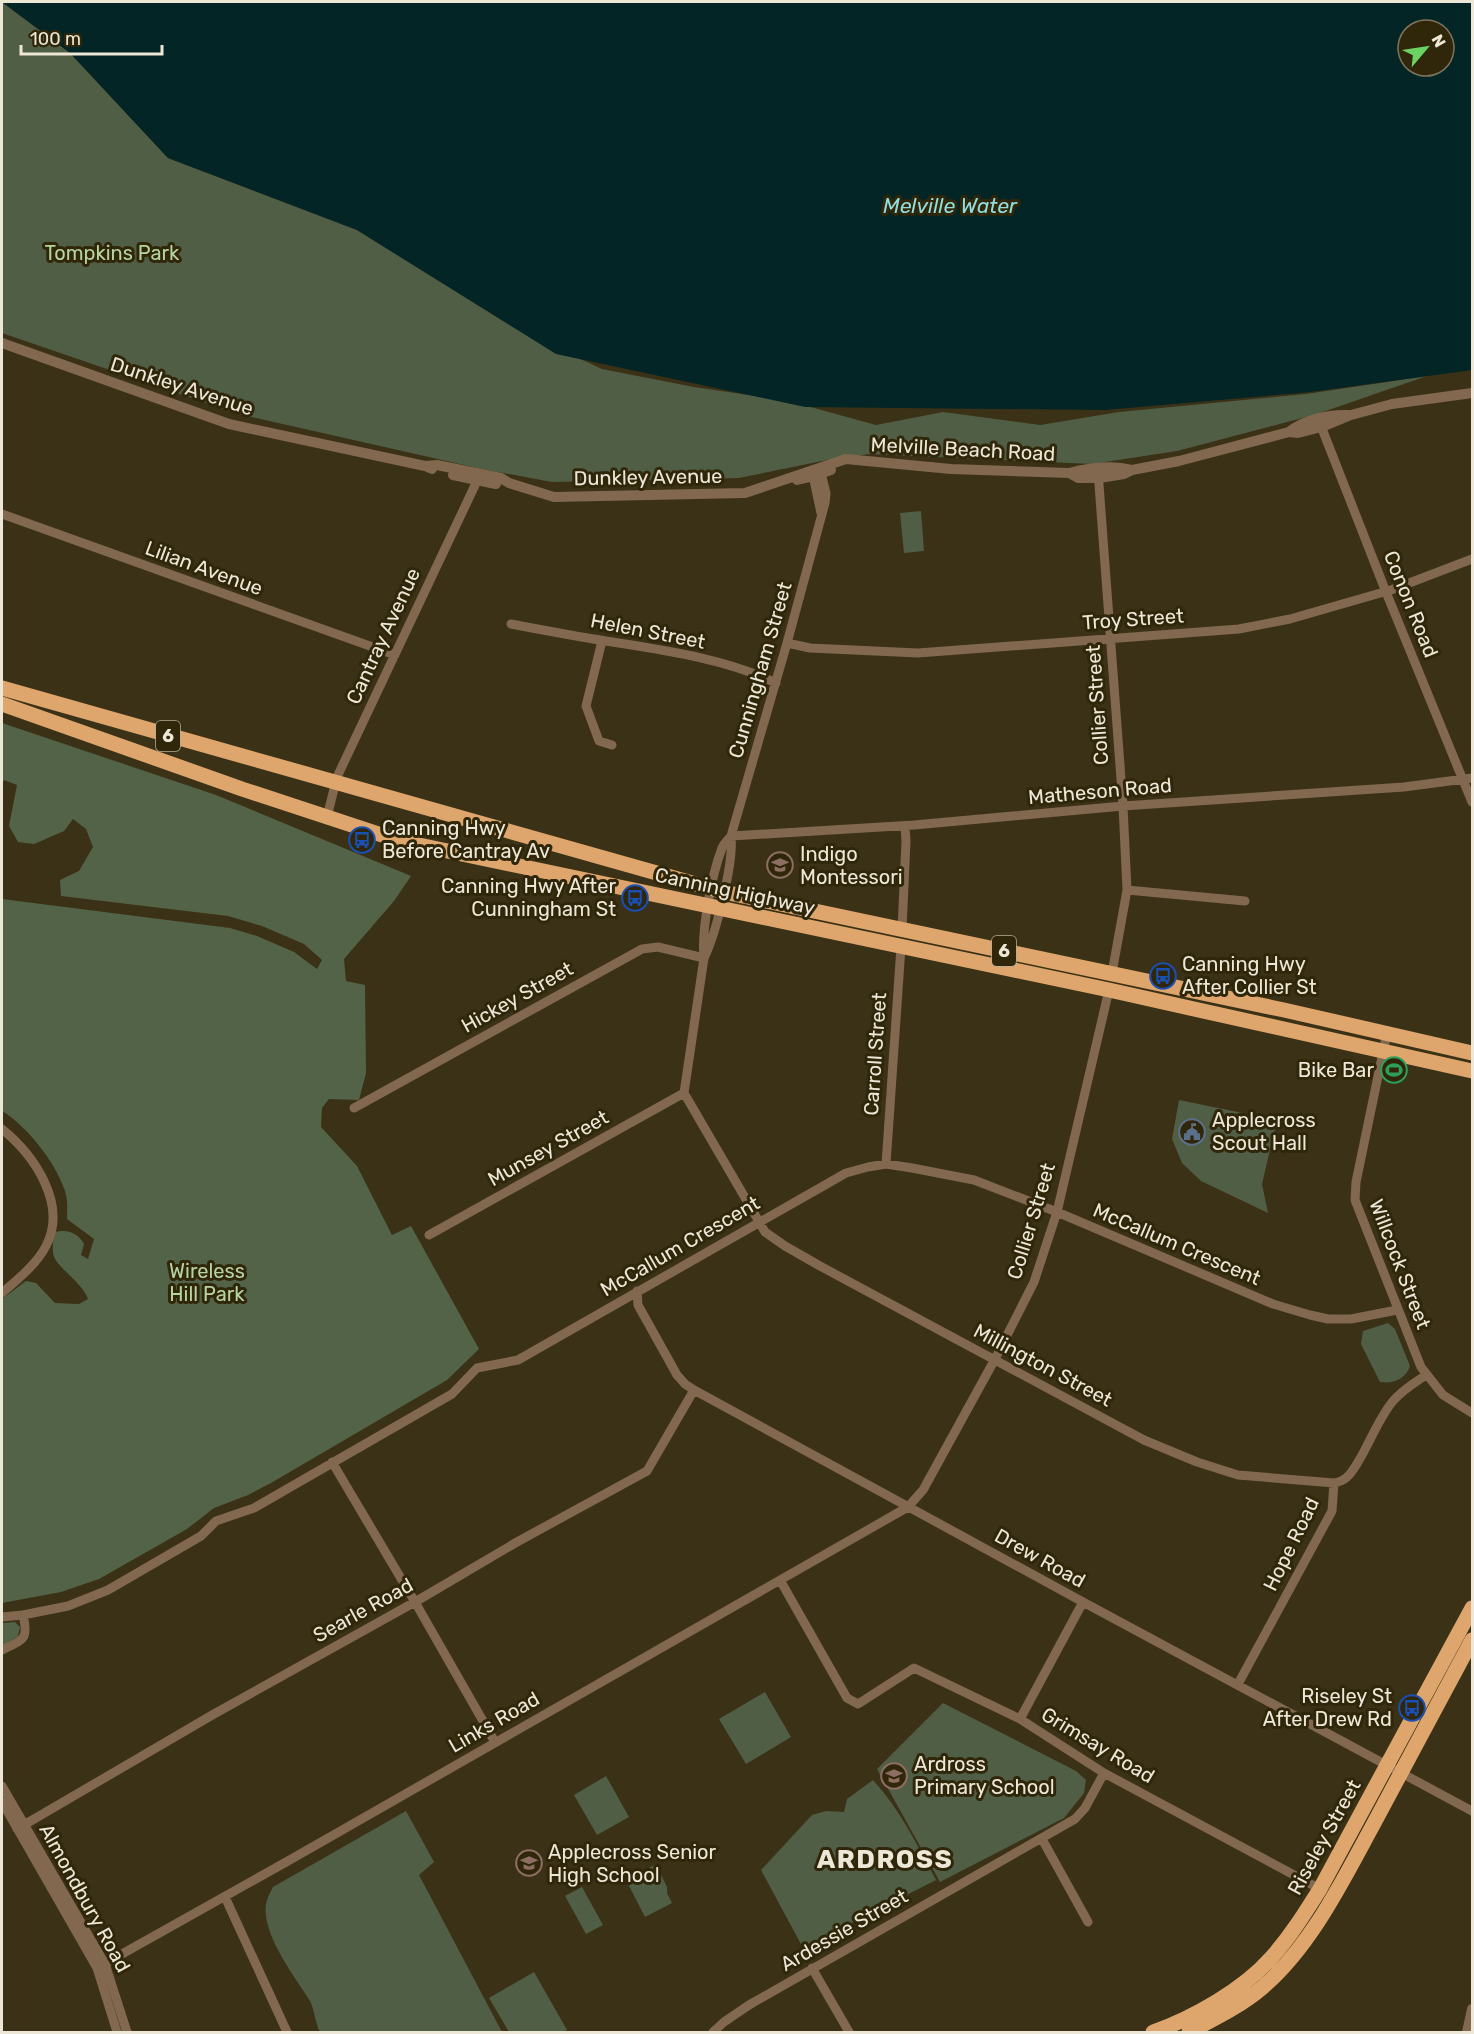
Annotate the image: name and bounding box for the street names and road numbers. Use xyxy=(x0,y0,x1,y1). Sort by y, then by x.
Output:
street label: Dunkley Avenue xyxy=(107,352,257,420)
street label: Melville Beach Road xyxy=(870,432,1056,466)
street label: Dunkley Avenue xyxy=(573,464,723,490)
street label: Lilian Avenue xyxy=(142,536,266,600)
street label: Conon Road xyxy=(1379,547,1443,661)
street label: Cantray Avenue xyxy=(341,564,425,708)
street label: Cunningham Street xyxy=(723,579,797,761)
street label: Troy Street xyxy=(1081,603,1185,635)
street label: Helen Street xyxy=(589,608,708,654)
street label: Collier Street xyxy=(1081,644,1113,766)
road number: 6 xyxy=(156,721,180,751)
street label: Matheson Road xyxy=(1027,773,1173,809)
street label: Canning Highway xyxy=(653,862,817,920)
road number: 6 xyxy=(992,936,1016,966)
street label: Hickey Street xyxy=(457,956,577,1038)
street label: Carroll Street xyxy=(859,991,891,1116)
street label: Munsey Street xyxy=(483,1105,613,1191)
street label: Collier Street xyxy=(1002,1160,1060,1282)
street label: McCallum Crescent xyxy=(596,1191,764,1301)
street label: Willcock Street xyxy=(1364,1196,1436,1332)
street label: McCallum Crescent xyxy=(1090,1198,1265,1290)
street label: Millington Street xyxy=(970,1318,1117,1412)
street label: Hope Road xyxy=(1258,1493,1324,1595)
street label: Drew Road xyxy=(990,1523,1090,1593)
street label: Searle Road xyxy=(309,1573,417,1647)
street label: Links Road xyxy=(444,1686,544,1758)
street label: Grimsay Road xyxy=(1037,1702,1159,1788)
street label: Riseley Street xyxy=(1282,1775,1366,1899)
street label: Almondbury Road xyxy=(34,1820,136,1976)
street label: Ardessie Street xyxy=(776,1884,912,1976)

